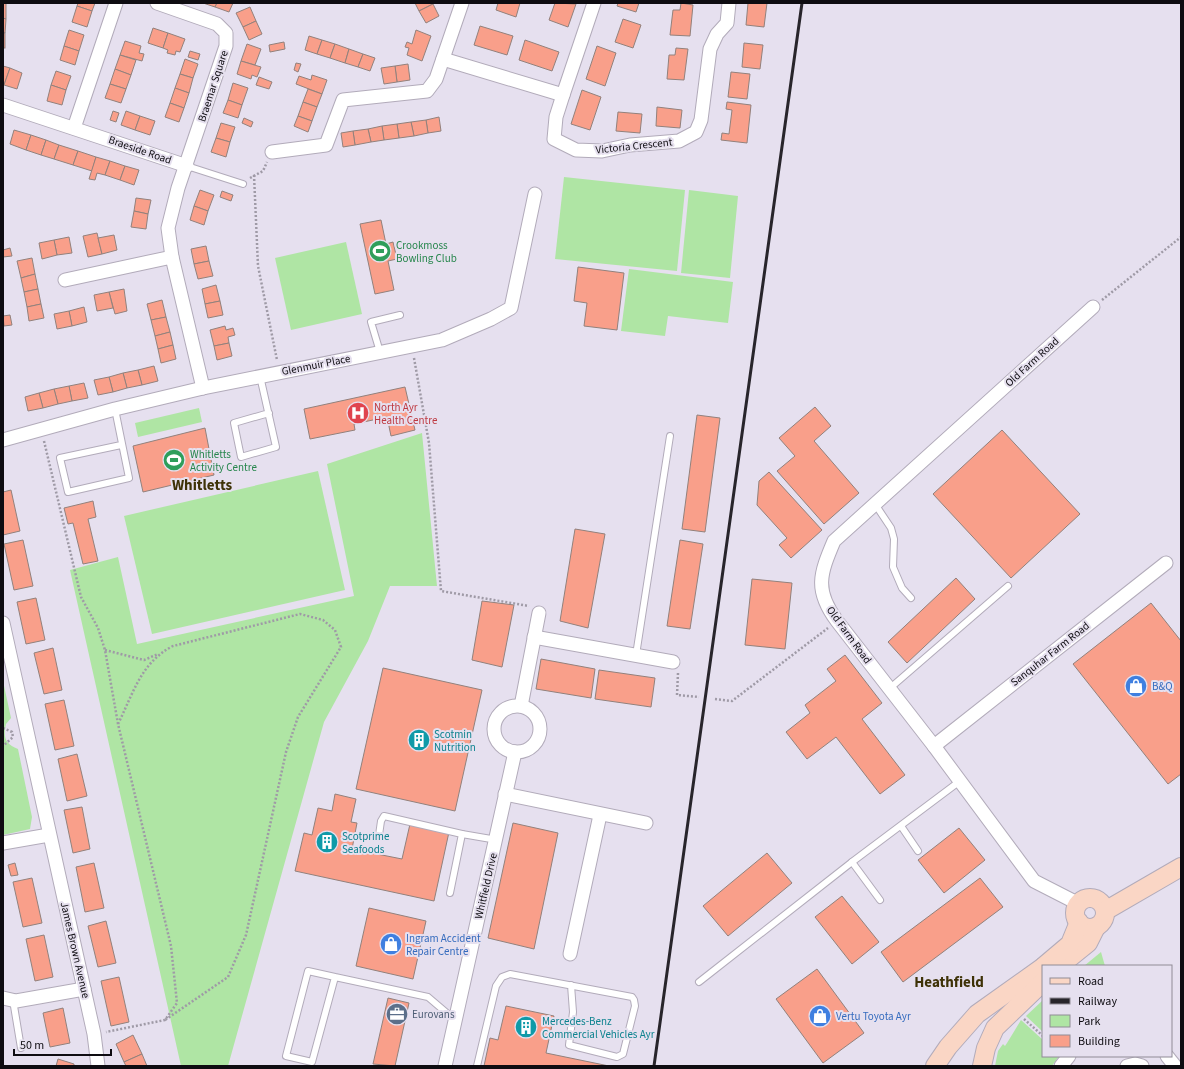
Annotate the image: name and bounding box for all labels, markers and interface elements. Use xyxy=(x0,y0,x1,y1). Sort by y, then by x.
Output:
street label: Braemar Square xyxy=(194,48,232,124)
street label: Braeside Road xyxy=(106,132,174,168)
street label: Victoria Crescent xyxy=(595,134,673,157)
sports icon: Crookmoss Bowling Club xyxy=(367,238,393,264)
place label: Crookmoss Bowling Club xyxy=(396,238,457,266)
street label: Old Farm Road xyxy=(1002,334,1062,390)
street label: Glenmuir Place xyxy=(280,351,352,379)
hospital icon: North Ayr Health Centre xyxy=(345,400,371,426)
place label: North Ayr Health Centre xyxy=(374,400,438,428)
sports icon: Whitletts Activity Centre xyxy=(161,447,187,473)
place label: Whitletts Activity Centre xyxy=(190,447,257,475)
district label: Whitletts xyxy=(172,475,232,496)
street label: Old Farm Road xyxy=(823,603,875,667)
street label: Sanquhar Farm Road xyxy=(1007,618,1093,690)
shop icon: B&Q xyxy=(1123,673,1149,699)
place label: B&Q xyxy=(1152,679,1172,694)
building icon: Scotmin Nutrition xyxy=(406,727,432,753)
place label: Scotmin Nutrition xyxy=(434,727,476,755)
building icon: Scotprime Seafoods xyxy=(314,829,340,855)
place label: Scotprime Seafoods xyxy=(342,829,390,857)
street label: Whitfield Drive xyxy=(471,851,501,920)
street label: James Brown Avenue xyxy=(57,900,93,1000)
shop icon: Ingram Accident Repair Centre xyxy=(378,931,404,957)
place label: Ingram Accident Repair Centre xyxy=(406,931,481,959)
legend xyxy=(1042,965,1172,1057)
district label: Heathfield xyxy=(914,972,984,993)
text: Road xyxy=(1078,973,1104,990)
text: Railway xyxy=(1078,993,1117,1010)
office icon: Eurovans xyxy=(384,1001,410,1027)
shop icon: Vertu Toyota Ayr xyxy=(807,1003,833,1029)
place label: Eurovans xyxy=(412,1007,455,1022)
place label: Vertu Toyota Ayr xyxy=(836,1009,911,1024)
text: Park xyxy=(1078,1013,1100,1030)
building icon: Mercedes-Benz Commercial Vehicles Ayr xyxy=(513,1014,539,1040)
place label: Mercedes-Benz Commercial Vehicles Ayr xyxy=(542,1014,655,1042)
scale bar xyxy=(14,1031,111,1057)
text: Building xyxy=(1078,1033,1120,1050)
text: 50 m xyxy=(20,1037,44,1054)

